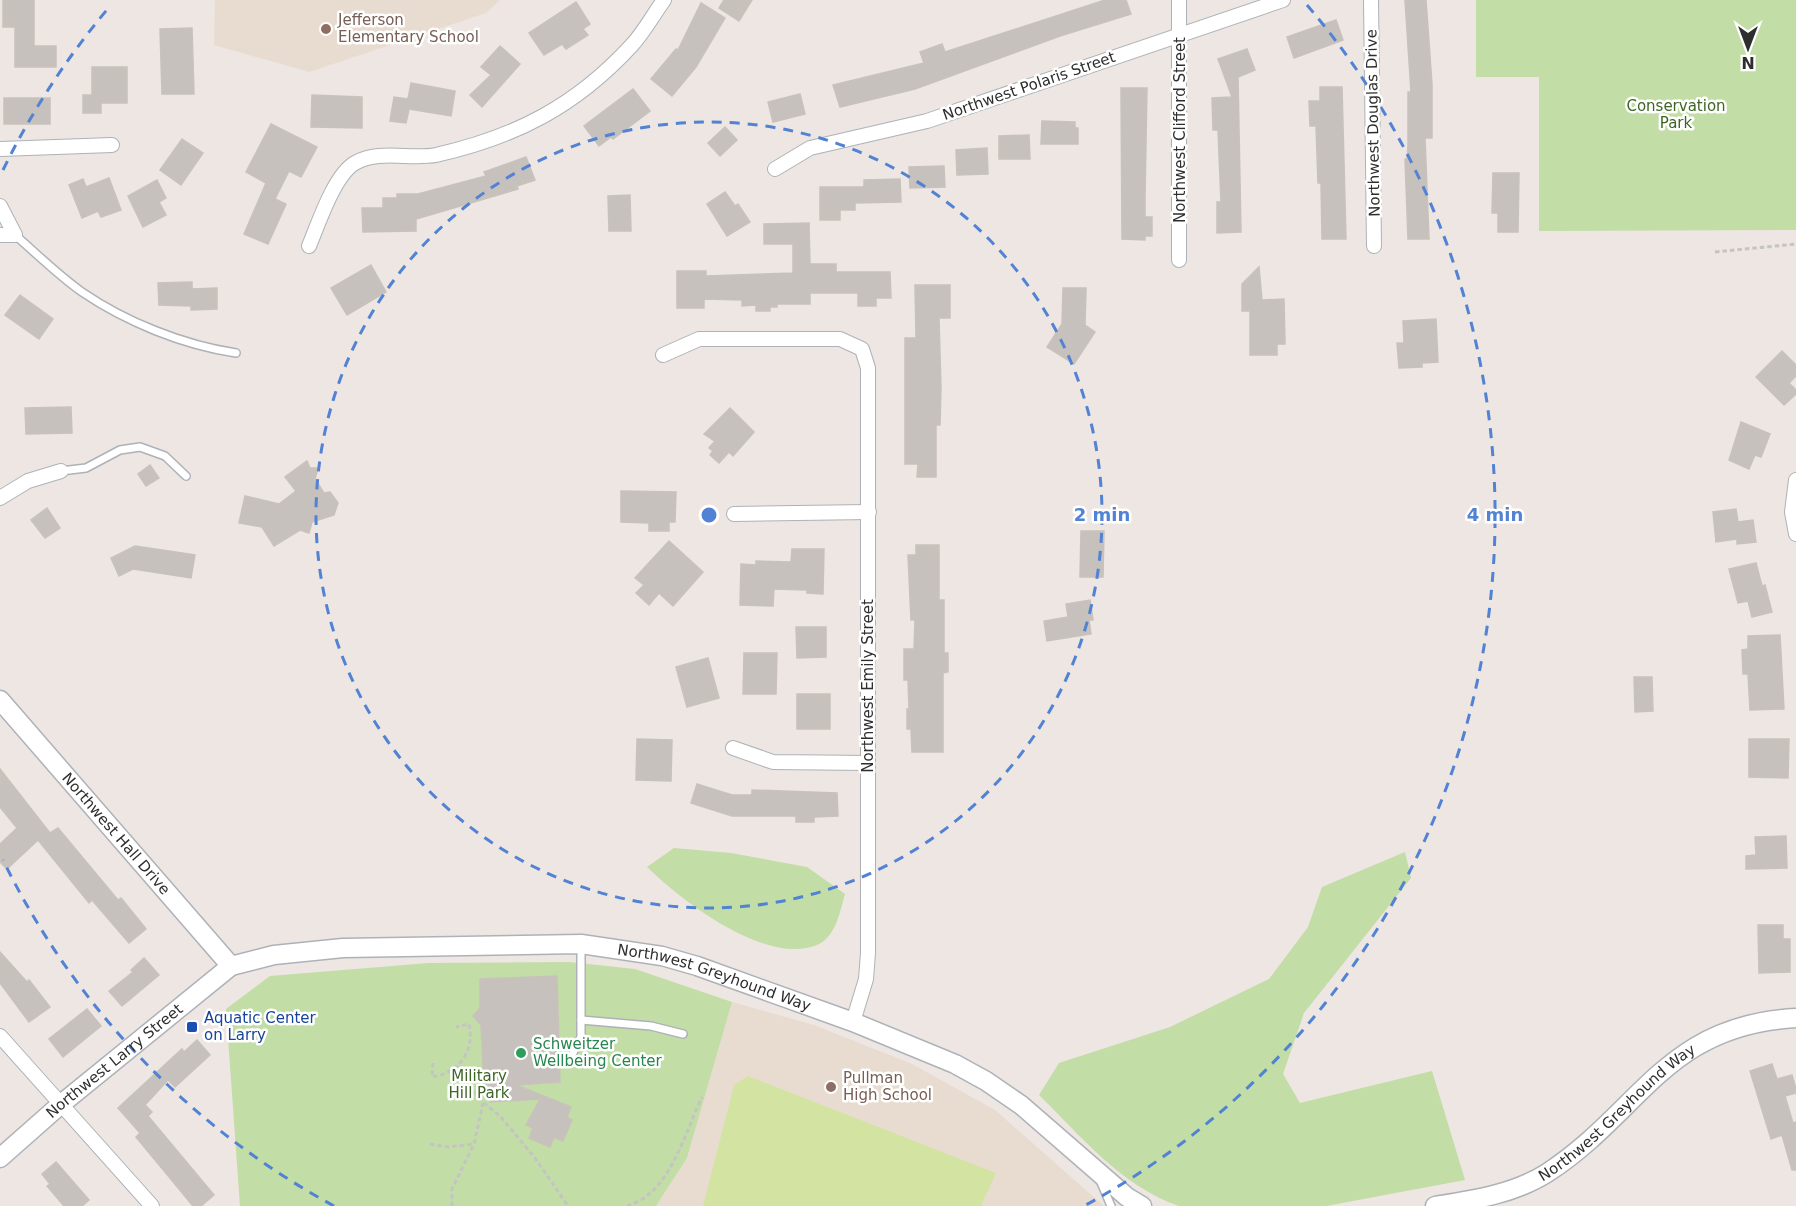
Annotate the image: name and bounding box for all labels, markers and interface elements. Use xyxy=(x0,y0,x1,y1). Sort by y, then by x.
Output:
place label: Jefferson Elementary School xyxy=(337,11,479,46)
north arrow xyxy=(1718,18,1778,78)
marker: Jefferson Elementary School xyxy=(319,22,333,36)
street label: Northwest Douglas Drive xyxy=(1362,29,1384,217)
street label: Northwest Clifford Street xyxy=(1171,37,1189,223)
street label: Northwest Polaris Street xyxy=(940,48,1118,124)
text: N xyxy=(1741,53,1755,72)
park label: Conservation Park xyxy=(1626,97,1726,132)
text: 2 min xyxy=(1074,504,1130,525)
text: 4 min xyxy=(1467,504,1523,525)
centre of rings xyxy=(699,505,719,525)
street label: Northwest Emily Street xyxy=(859,599,877,773)
street label: Northwest Hall Drive xyxy=(58,769,174,898)
street label: Northwest Greyhound Way xyxy=(616,941,813,1015)
street label: Northwest Larry Street xyxy=(42,1000,186,1122)
place label: Aquatic Center on Larry xyxy=(204,1009,317,1044)
marker: Aquatic Center on Larry xyxy=(185,1020,199,1034)
place label: Schweitzer Wellbeing Center xyxy=(533,1035,663,1070)
street label: Northwest Greyhound Way xyxy=(1535,1040,1699,1185)
marker: Schweitzer Wellbeing Center xyxy=(514,1046,528,1060)
park label: Military Hill Park xyxy=(449,1067,510,1102)
place label: Pullman High School xyxy=(843,1069,932,1104)
marker: Pullman High School xyxy=(824,1080,838,1094)

